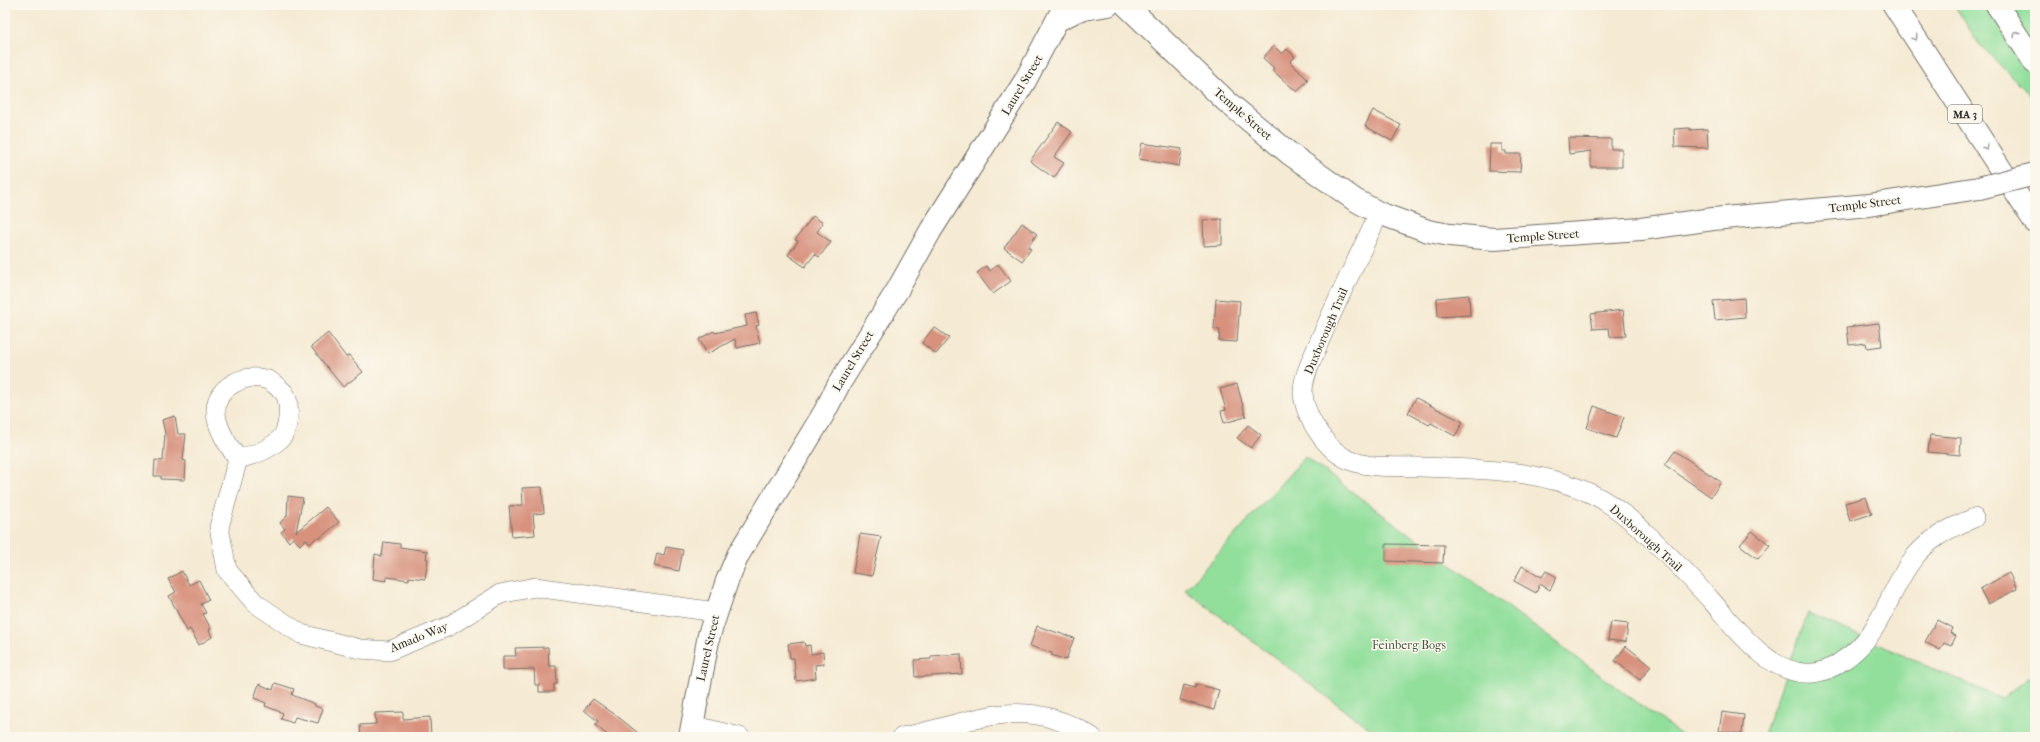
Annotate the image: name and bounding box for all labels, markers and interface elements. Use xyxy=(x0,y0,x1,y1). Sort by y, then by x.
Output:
one-way arrow xyxy=(2013,31,2021,38)
one-way arrow xyxy=(1911,34,1918,41)
street label: Laurel Street xyxy=(998,52,1046,118)
street label: Temple Street xyxy=(1211,85,1276,144)
road number: MA 3 xyxy=(1948,105,1982,123)
one-way arrow xyxy=(1981,143,1989,150)
street label: Temple Street xyxy=(1828,193,1903,215)
street label: Temple Street xyxy=(1506,226,1581,246)
street label: Duxborough Trail xyxy=(1301,285,1351,376)
street label: Laurel Street xyxy=(829,328,877,394)
street label: Duxborough Trail xyxy=(1607,502,1686,575)
street label: Laurel Street xyxy=(694,613,723,683)
street label: Amado Way xyxy=(387,619,451,655)
park label: Feinberg Bogs xyxy=(1372,638,1446,652)

